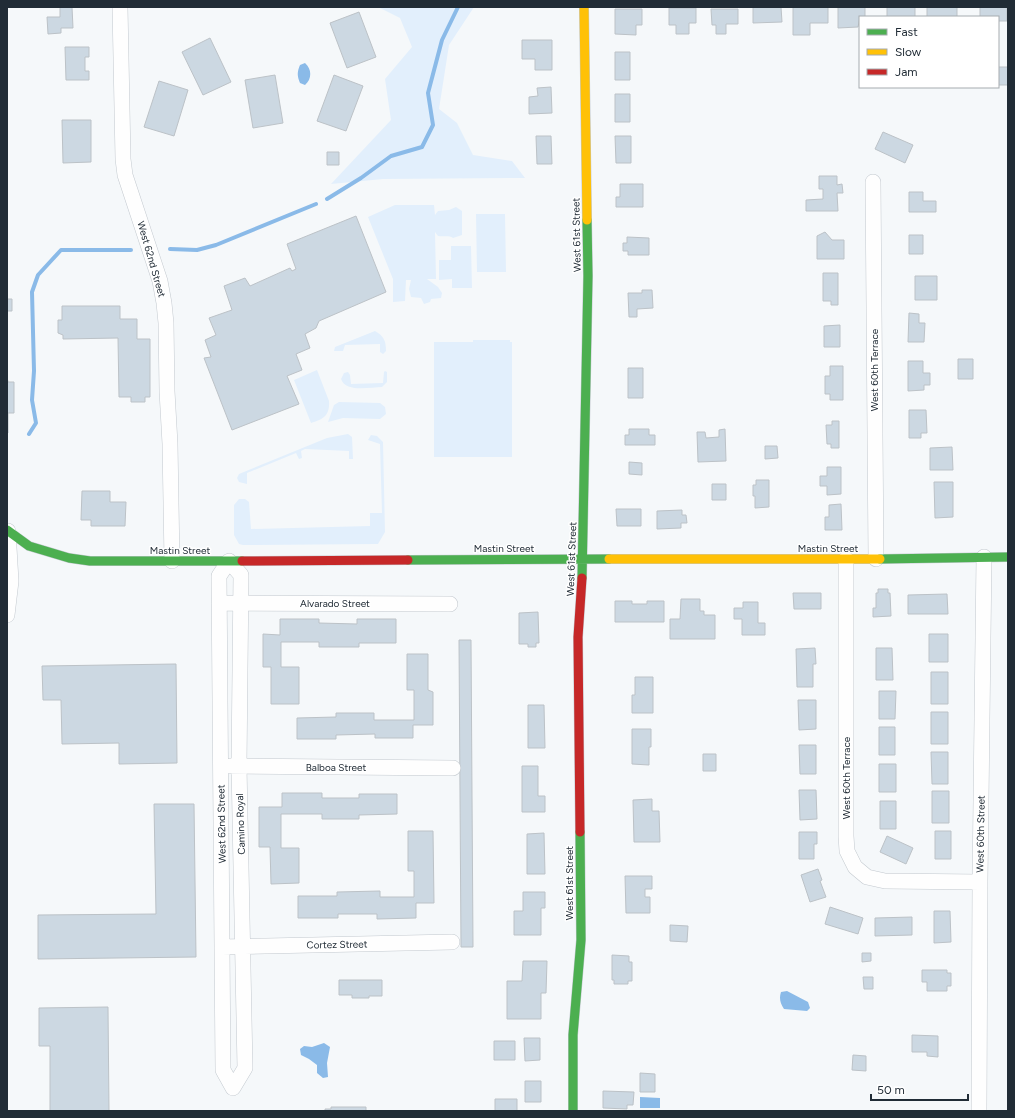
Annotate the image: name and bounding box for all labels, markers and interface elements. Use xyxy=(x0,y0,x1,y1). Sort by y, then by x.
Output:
legend xyxy=(859,16,999,88)
text: Fast xyxy=(895,25,918,39)
text: Slow xyxy=(895,45,922,59)
text: Jam xyxy=(895,65,918,79)
street label: West 61st Street xyxy=(569,198,584,272)
street label: West 62nd Street xyxy=(134,220,169,299)
street label: West 60th Terrace xyxy=(868,328,881,411)
street label: West 61st Street xyxy=(564,521,579,596)
street label: Mastin Street xyxy=(474,542,534,555)
street label: Mastin Street xyxy=(798,542,858,555)
street label: Mastin Street xyxy=(150,544,210,557)
street label: Alvarado Street xyxy=(300,597,370,610)
street label: West 60th Terrace xyxy=(840,736,853,819)
street label: Balboa Street xyxy=(306,761,367,774)
street label: West 62nd Street xyxy=(214,784,229,863)
street label: Camino Royal xyxy=(233,793,248,855)
street label: West 60th Street xyxy=(973,795,988,873)
street label: West 61st Street xyxy=(563,846,576,920)
street label: Cortez Street xyxy=(306,937,368,952)
scale bar xyxy=(871,1076,968,1102)
text: 50 m xyxy=(877,1083,905,1097)

